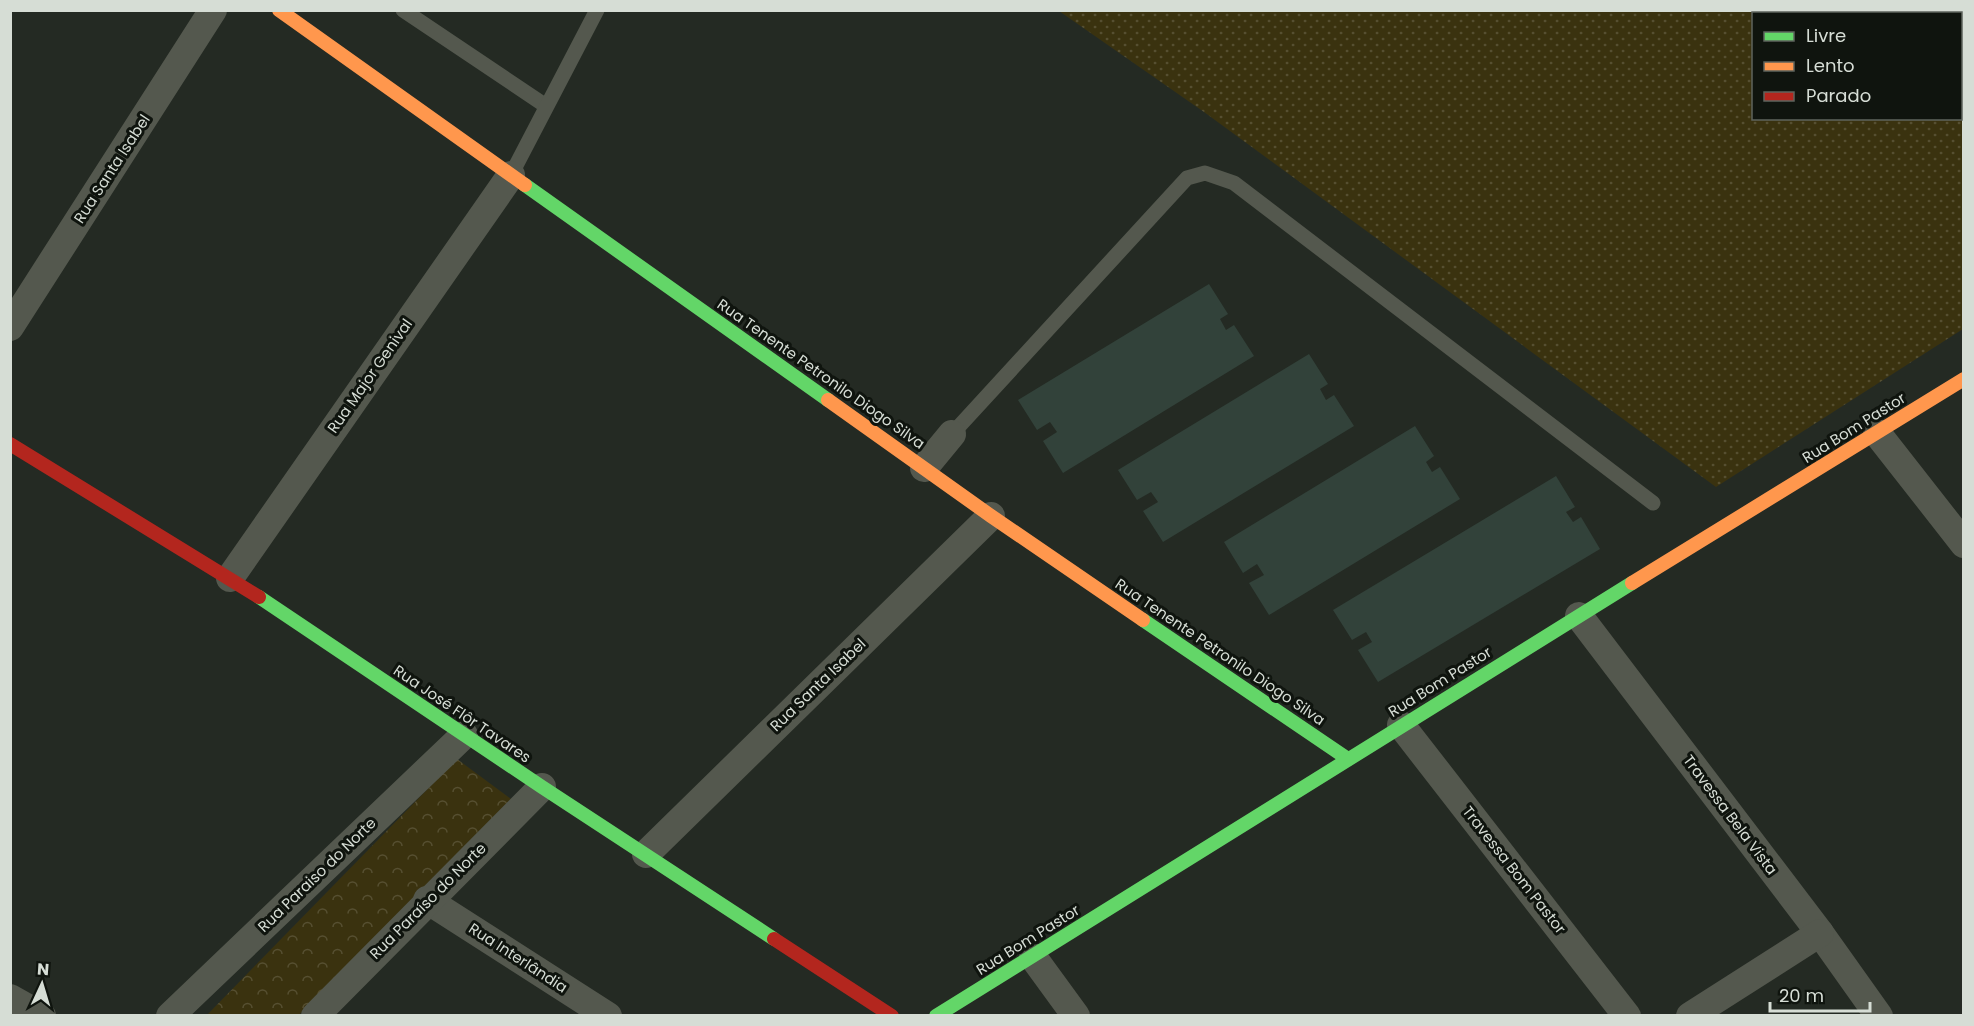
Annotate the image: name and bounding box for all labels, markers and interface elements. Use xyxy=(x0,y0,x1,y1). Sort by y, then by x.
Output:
legend xyxy=(1752,12,1962,120)
text: Livre xyxy=(1806,23,1846,48)
text: Lento xyxy=(1806,53,1855,78)
text: Parado xyxy=(1806,83,1871,108)
street label: Rua Santa Isabel xyxy=(69,110,155,227)
street label: Rua Tenente Petronilo Diogo Silva xyxy=(713,294,929,454)
street label: Rua Major Genival xyxy=(322,314,417,437)
street label: Rua Bom Pastor xyxy=(1798,387,1910,468)
street label: Rua Tenente Petronilo Diogo Silva xyxy=(1111,573,1329,730)
street label: Rua Santa Isabel xyxy=(765,633,870,736)
street label: Rua Bom Pastor xyxy=(1384,641,1496,722)
street label: Rua José Flôr Tavares xyxy=(389,660,535,768)
street label: Travessa Bela Vista xyxy=(1678,750,1782,879)
street label: Travessa Bom Pastor xyxy=(1458,801,1571,938)
street label: Rua Paraiso do Norte xyxy=(253,813,380,937)
street label: Rua Paraíso do Norte xyxy=(365,838,491,964)
street label: Rua Bom Pastor xyxy=(972,899,1084,980)
street label: Rua Interlândia xyxy=(465,918,572,997)
north arrow xyxy=(12,954,72,1014)
text: N xyxy=(36,958,50,981)
scale bar xyxy=(1770,975,1870,1013)
text: 20 m xyxy=(1779,983,1824,1008)

